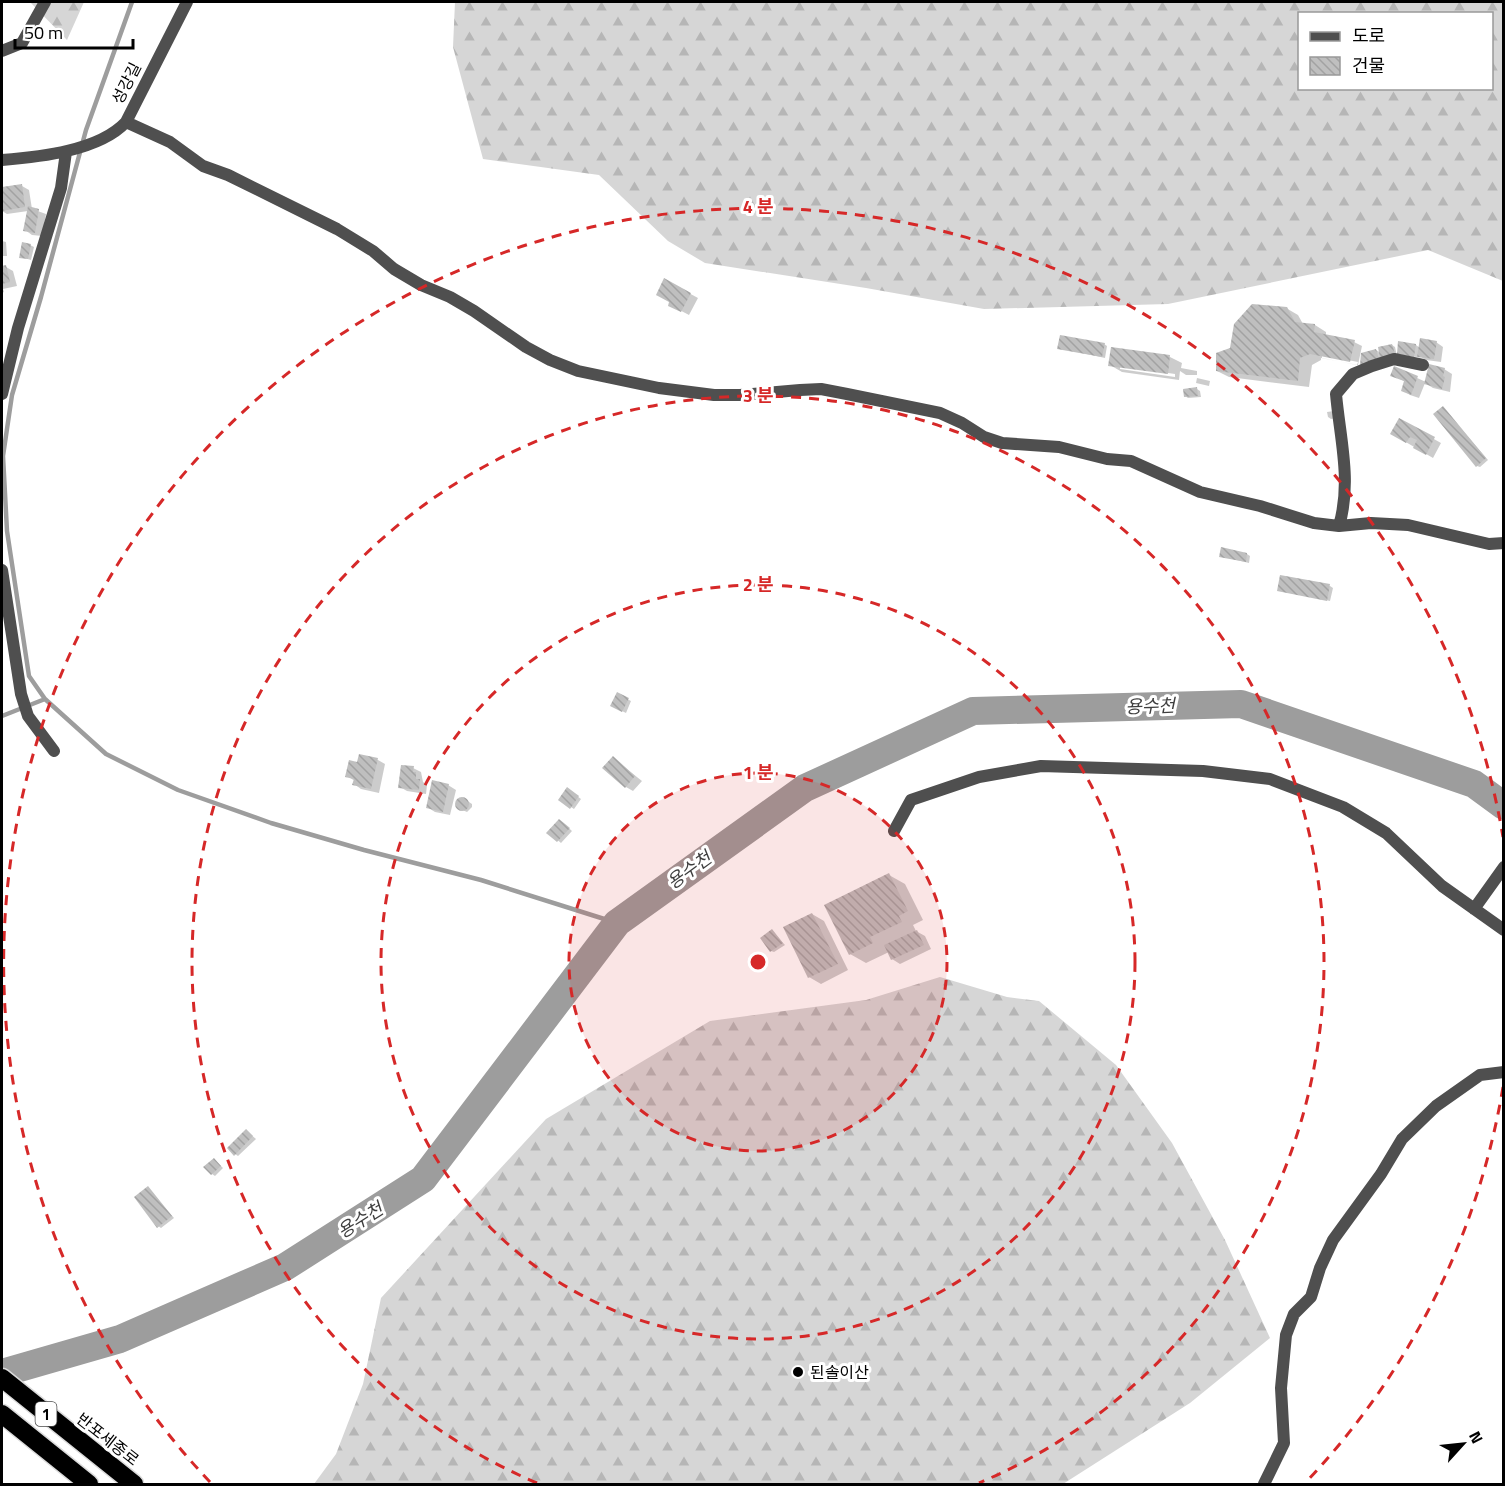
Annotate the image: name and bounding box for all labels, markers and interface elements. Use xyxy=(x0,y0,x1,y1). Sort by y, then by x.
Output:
scale bar xyxy=(15,12,134,50)
legend xyxy=(1298,12,1493,90)
text: 50 m xyxy=(24,19,63,46)
text: 도로 xyxy=(1352,22,1385,49)
text: 건물 xyxy=(1352,52,1385,79)
street label: 성강길 xyxy=(105,58,147,108)
text: 4 분 xyxy=(743,193,774,220)
text: 3 분 xyxy=(743,382,774,409)
text: 2 분 xyxy=(743,571,774,598)
water label: 용수천 xyxy=(1125,692,1178,720)
text: 1 분 xyxy=(743,759,774,786)
water label: 용수천 xyxy=(661,843,719,896)
centre of rings xyxy=(748,952,768,972)
water label: 용수천 xyxy=(332,1194,390,1245)
place label: 된솔이산 xyxy=(810,1360,869,1384)
marker: 된솔이산 xyxy=(791,1365,805,1379)
road number: 1 xyxy=(36,1402,57,1426)
street label: 반포세종로 xyxy=(72,1407,145,1471)
north arrow xyxy=(1433,1414,1493,1474)
text: N xyxy=(1463,1427,1490,1448)

